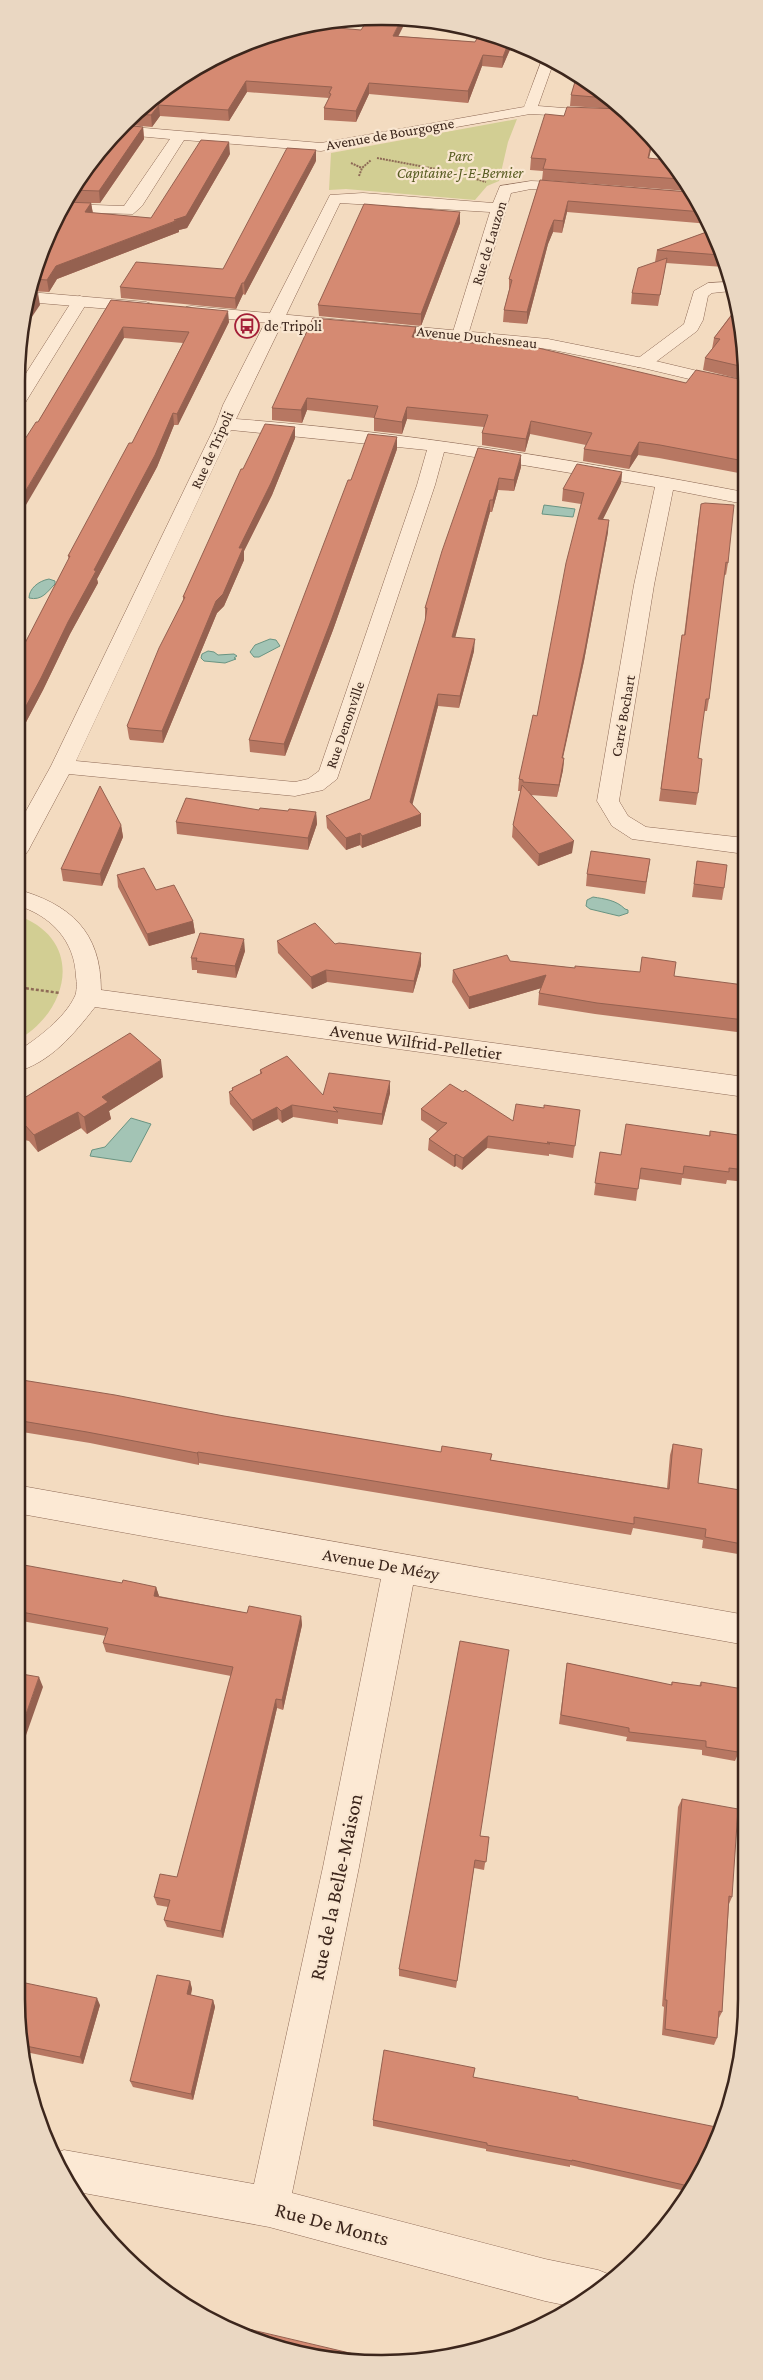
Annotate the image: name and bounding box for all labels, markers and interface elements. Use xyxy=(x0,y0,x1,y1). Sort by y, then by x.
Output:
street label: Avenue de Bourgogne xyxy=(325,115,456,154)
park label: Parc Capitaine-J-E-Bernier xyxy=(397,148,524,182)
street label: Rue de Lauzon xyxy=(469,199,509,287)
bus stop icon: de Tripoli xyxy=(234,313,260,339)
place label: de Tripoli xyxy=(264,318,322,335)
street label: Avenue Duchesneau xyxy=(416,323,538,351)
street label: Rue de Tripoli xyxy=(188,409,237,492)
street label: Carré Bochart xyxy=(608,673,638,758)
street label: Rue Denonville xyxy=(323,679,368,771)
street label: Avenue Wilfrid-Pelletier xyxy=(329,1020,504,1064)
street label: Avenue De Mézy xyxy=(321,1544,442,1584)
street label: Rue de la Belle-Maison xyxy=(304,1791,368,1983)
street label: Rue De Monts xyxy=(272,2197,392,2251)

